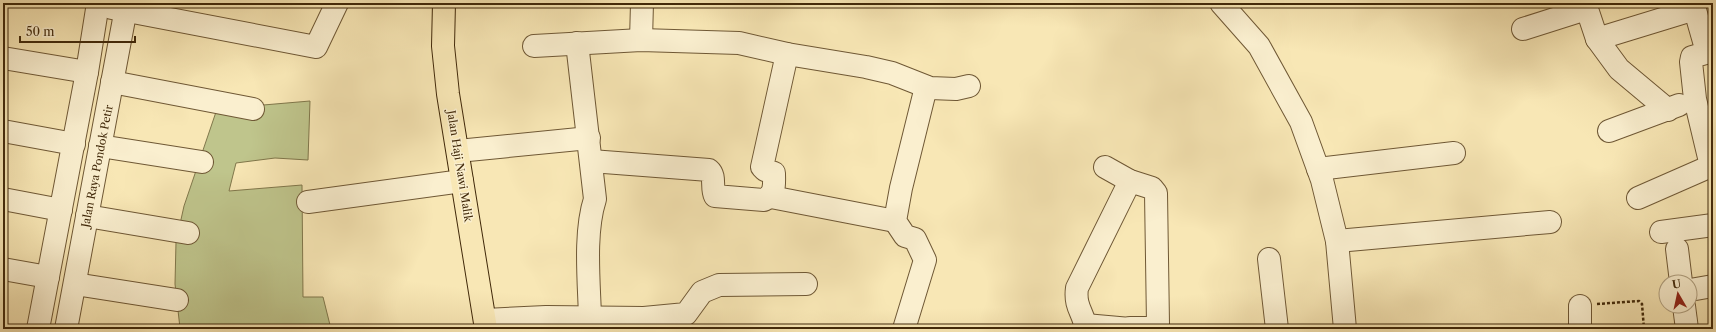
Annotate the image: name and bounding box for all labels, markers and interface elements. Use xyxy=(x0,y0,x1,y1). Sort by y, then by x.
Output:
scale bar xyxy=(20,18,135,44)
text: 50 m xyxy=(26,24,55,39)
street label: Jalan Raya Pondok Petir xyxy=(78,103,116,230)
street label: Jalan Haji Nawi Malik xyxy=(444,107,476,223)
north arrow xyxy=(1658,274,1698,314)
text: U xyxy=(1671,277,1682,292)

